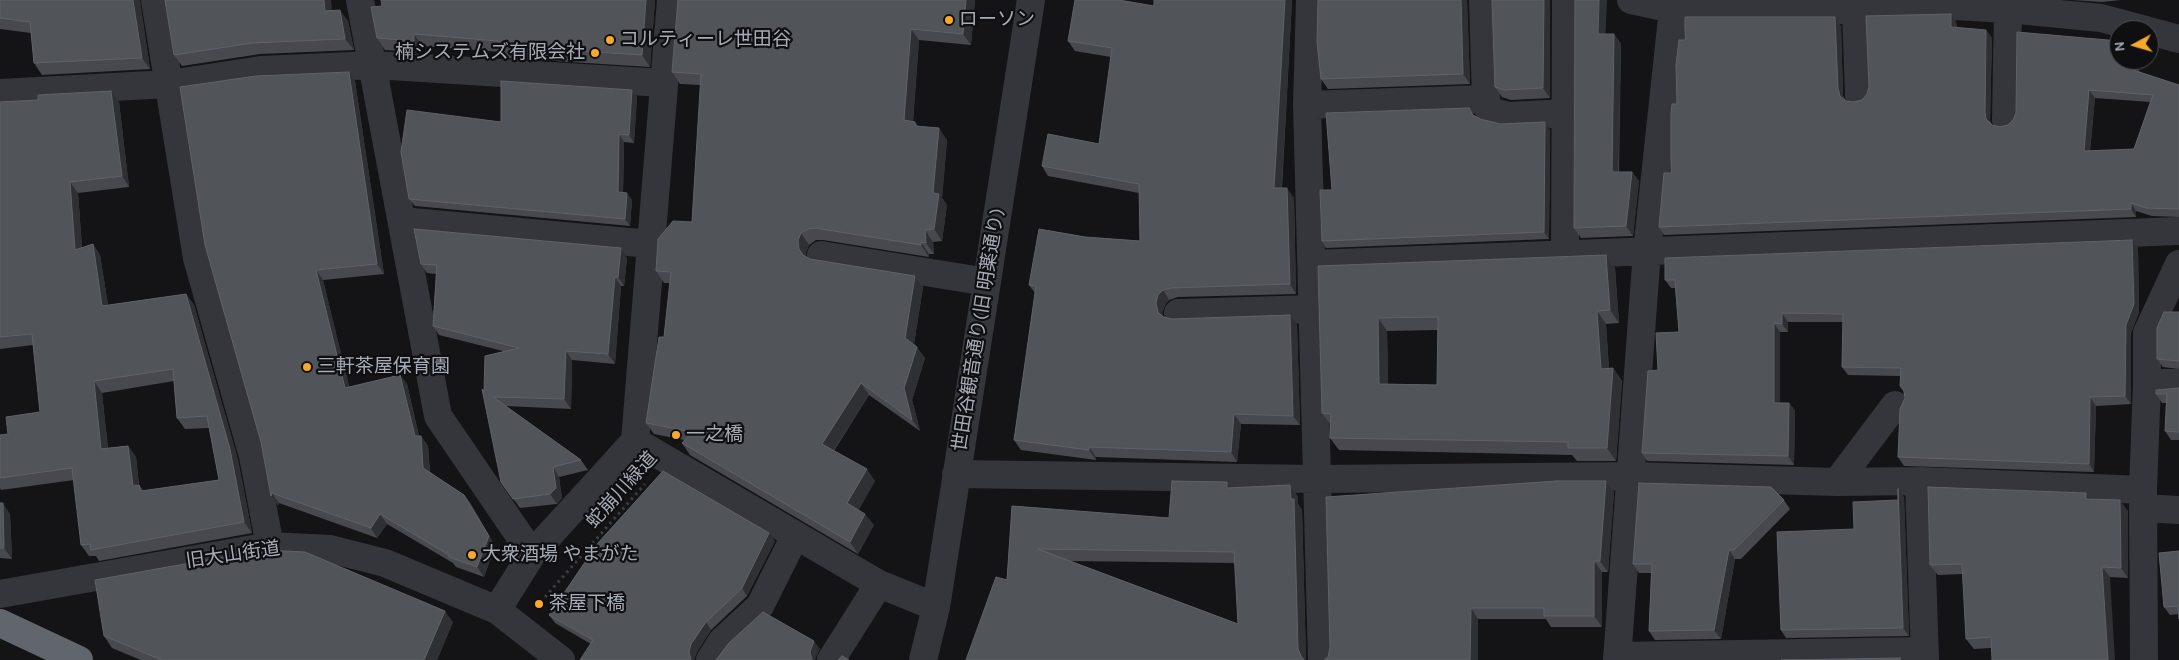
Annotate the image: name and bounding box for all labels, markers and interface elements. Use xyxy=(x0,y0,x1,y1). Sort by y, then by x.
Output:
place label: ローソン xyxy=(959,9,1035,31)
marker: ローソン xyxy=(943,14,955,26)
north arrow xyxy=(2109,20,2159,70)
place label: コルティーレ世田谷 xyxy=(620,29,791,51)
marker: コルティーレ世田谷 xyxy=(604,34,616,46)
text: N xyxy=(2111,41,2129,52)
place label: 楠システムズ有限会社 xyxy=(395,42,585,64)
marker: 楠システムズ有限会社 xyxy=(589,47,601,59)
street label: 世田谷観音通り(旧 明薬通り) xyxy=(948,207,1010,453)
place label: 三軒茶屋保育園 xyxy=(317,356,450,378)
marker: 三軒茶屋保育園 xyxy=(301,361,313,373)
place label: 一之橋 xyxy=(686,424,743,446)
marker: 一之橋 xyxy=(670,429,682,441)
street label: 蛇崩川緑道 xyxy=(582,447,662,533)
street label: 旧大山街道 xyxy=(184,537,282,573)
place label: 大衆酒場 やまがた xyxy=(482,544,639,566)
marker: 大衆酒場 やまがた xyxy=(466,549,478,561)
place label: 茶屋下橋 xyxy=(549,593,625,615)
marker: 茶屋下橋 xyxy=(533,598,545,610)

